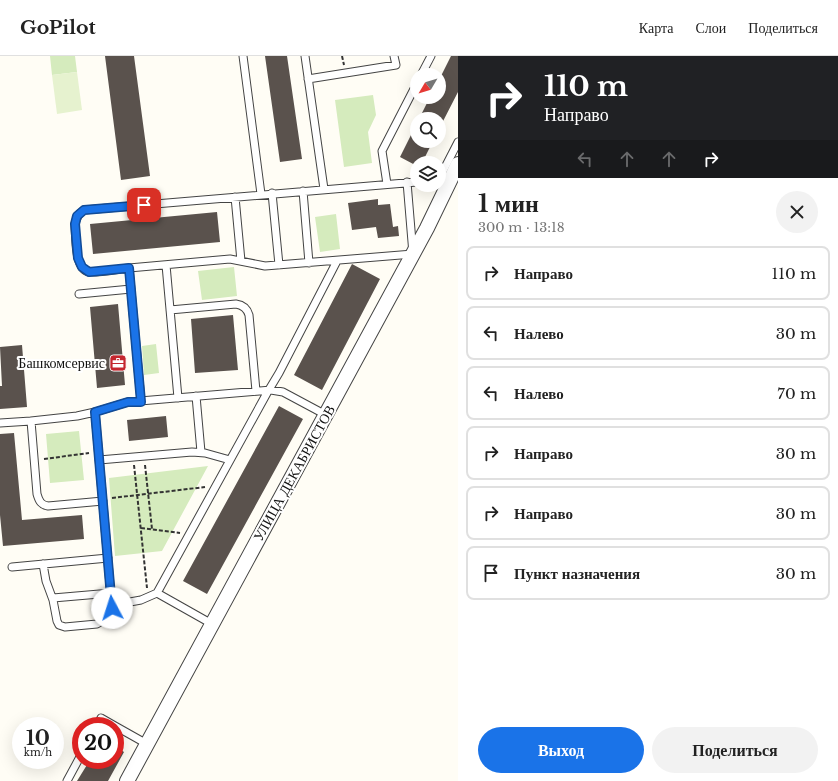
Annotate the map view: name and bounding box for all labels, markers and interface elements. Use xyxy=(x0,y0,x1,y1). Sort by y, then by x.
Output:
text: GoPilot xyxy=(20,16,96,39)
text: Карта xyxy=(639,19,673,37)
text: Слои xyxy=(695,19,726,37)
text: Поделиться xyxy=(748,19,818,37)
north arrow xyxy=(410,68,446,104)
map controls xyxy=(410,68,446,192)
text: 110 m xyxy=(544,69,628,104)
icon: right xyxy=(478,72,530,124)
text: Направо xyxy=(544,104,609,126)
button: search xyxy=(410,112,446,148)
icon: left xyxy=(574,148,596,170)
icon: ahead xyxy=(616,148,638,170)
icon: ahead xyxy=(658,148,680,170)
icon: right xyxy=(700,148,722,170)
button: layers xyxy=(410,156,446,192)
pin xyxy=(127,188,161,222)
text: 1 мин xyxy=(478,189,539,218)
button: close xyxy=(776,191,818,233)
icon: arrive xyxy=(133,194,155,216)
text: 300 m · 13:18 xyxy=(478,219,565,236)
icon: right xyxy=(480,262,502,284)
text: Направо xyxy=(514,264,573,283)
text: 110 m xyxy=(772,264,816,283)
icon: left xyxy=(480,322,502,344)
text: Налево xyxy=(514,324,564,343)
text: 30 m xyxy=(776,324,816,343)
office icon: Башкомсервис xyxy=(108,353,128,373)
place label: Башкомсервис xyxy=(18,354,105,372)
icon: left xyxy=(480,382,502,404)
text: Налево xyxy=(514,384,564,403)
text: 70 m xyxy=(777,384,816,403)
street label: УЛИЦА ДЕКАБРИСТОВ xyxy=(249,402,339,544)
icon: right xyxy=(480,442,502,464)
text: Направо xyxy=(514,444,573,463)
text: 30 m xyxy=(776,444,816,463)
icon: right xyxy=(480,502,502,524)
text: Направо xyxy=(514,504,573,523)
text: 30 m xyxy=(776,504,816,523)
icon: arrive xyxy=(480,562,502,584)
text: Пункт назначения xyxy=(514,564,640,583)
text: 30 m xyxy=(776,564,816,583)
position arrow xyxy=(91,587,133,629)
speed limit sign: 20 xyxy=(72,717,124,769)
text: 10 xyxy=(26,726,50,750)
button: Выход xyxy=(478,727,644,773)
button: Поделиться xyxy=(652,727,818,773)
text: km/h xyxy=(24,746,52,759)

